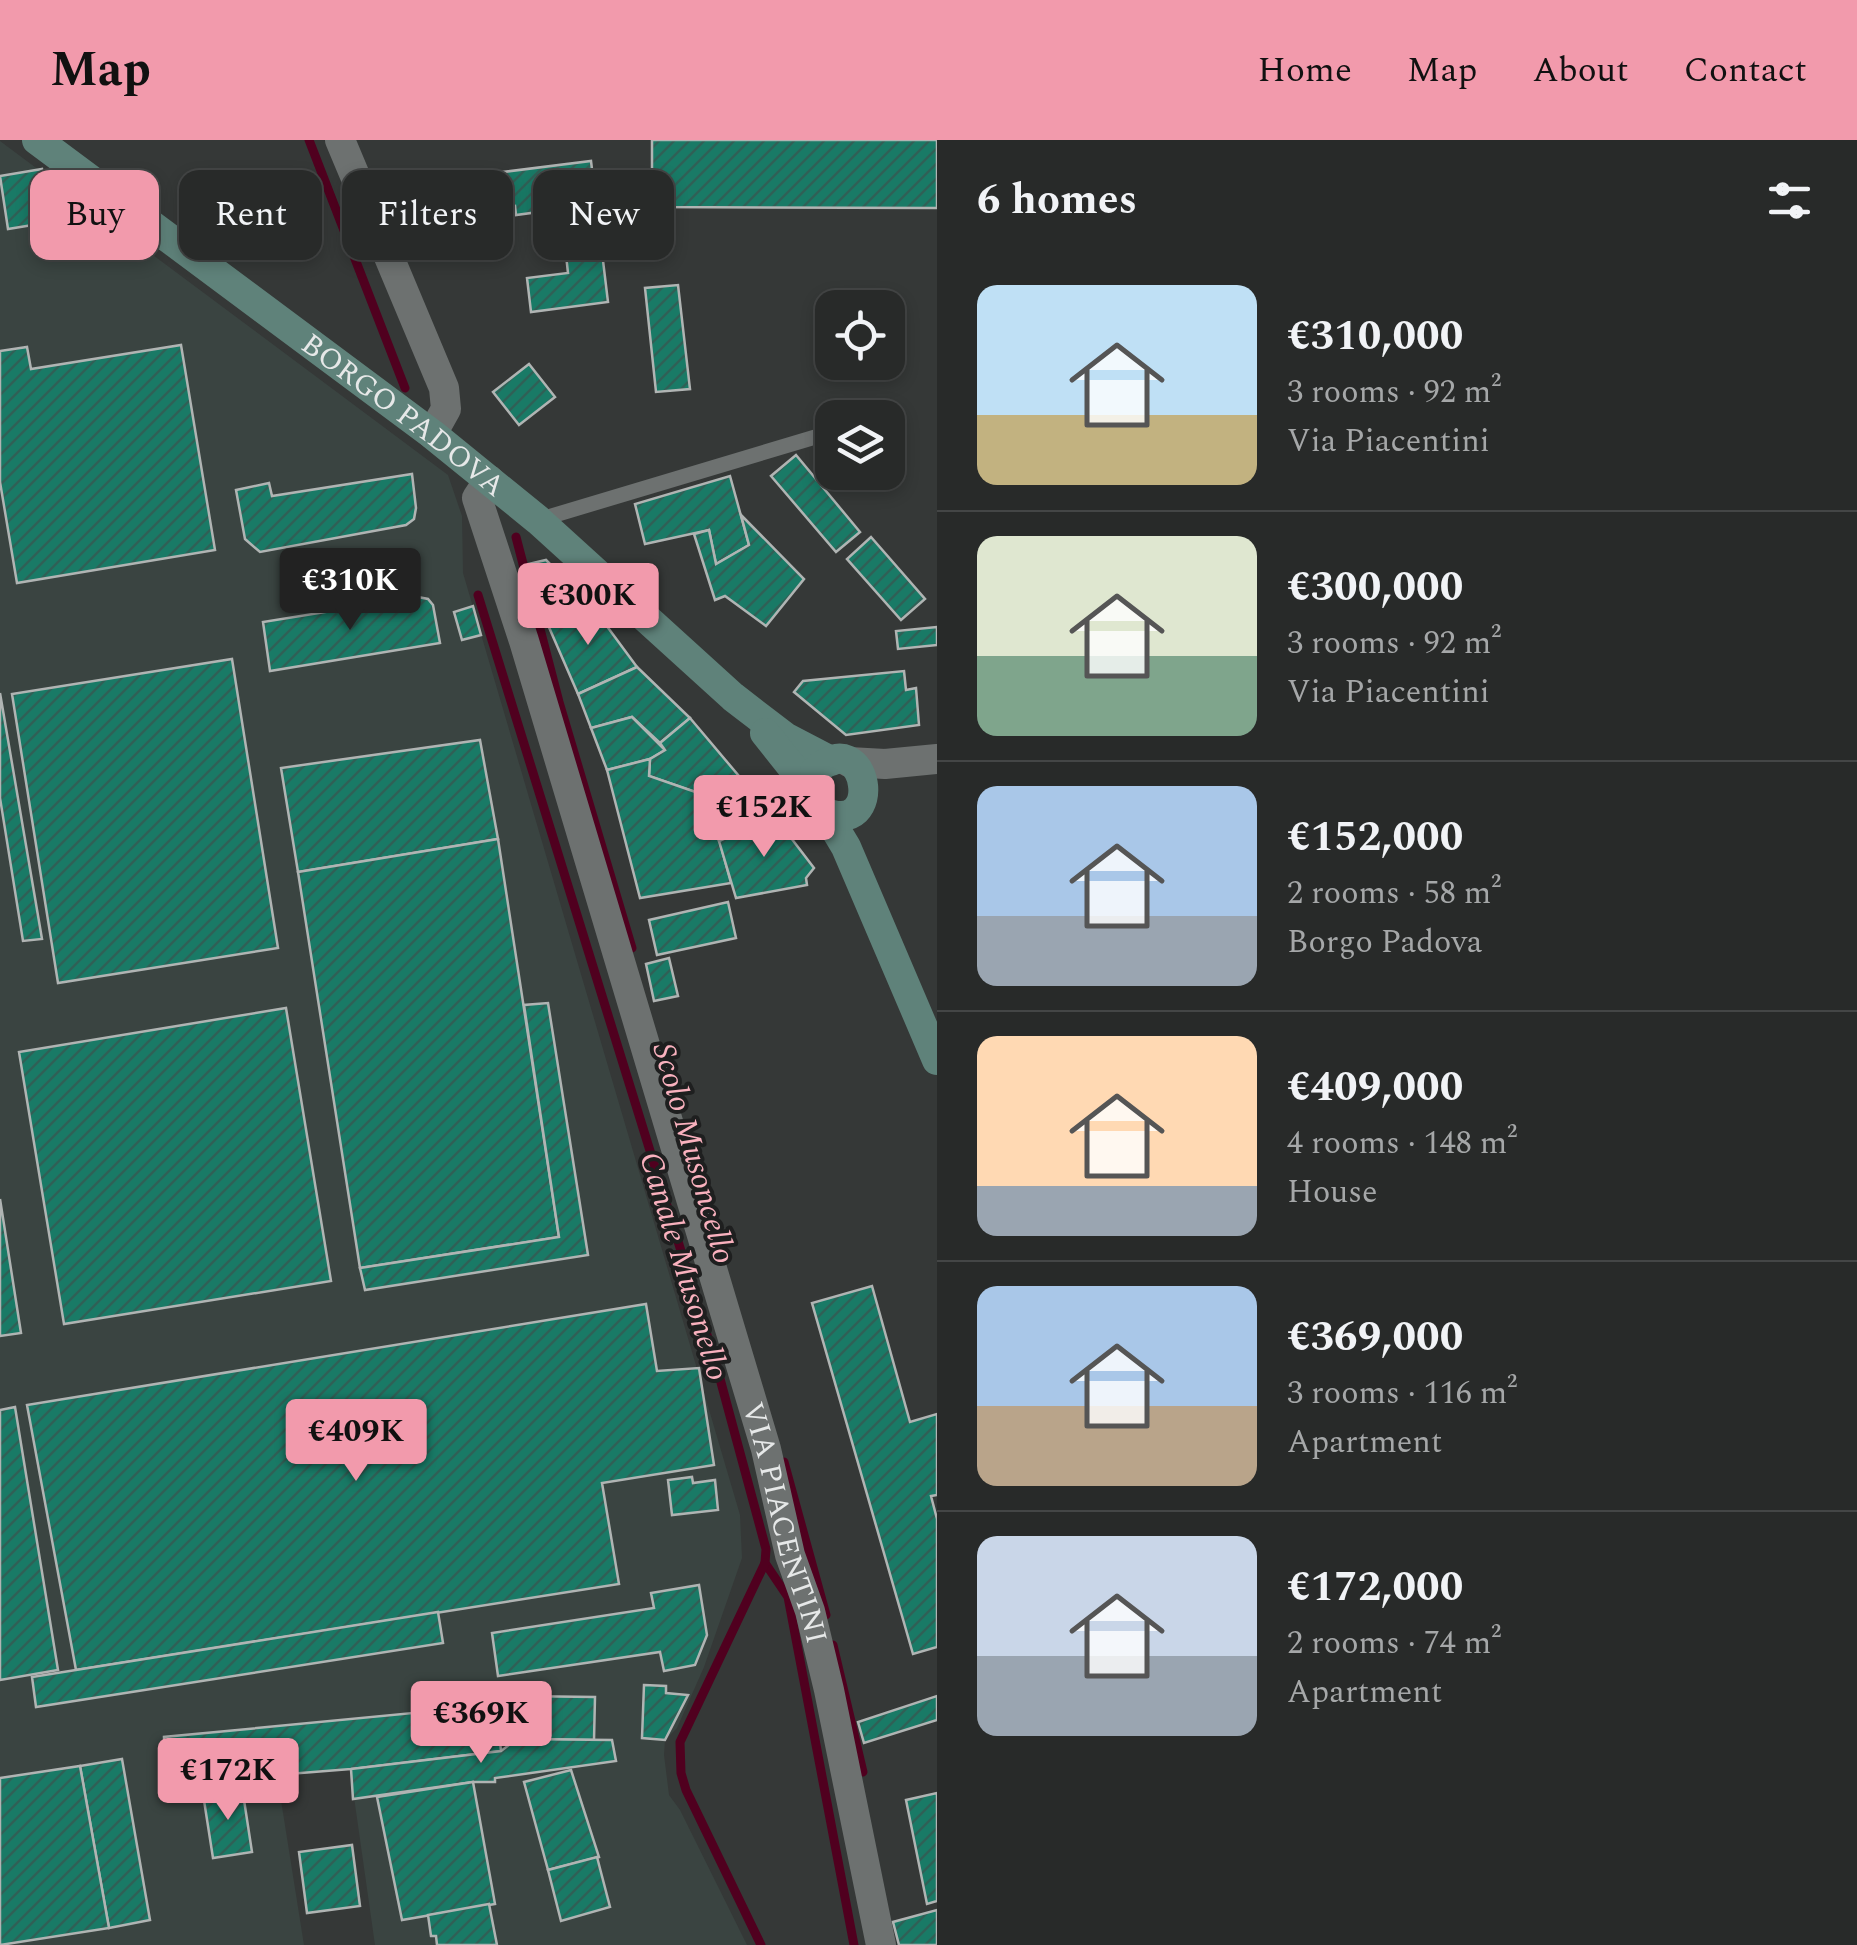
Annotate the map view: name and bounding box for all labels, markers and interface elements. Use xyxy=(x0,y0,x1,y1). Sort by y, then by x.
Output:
text: Map xyxy=(50,34,151,107)
text: Home xyxy=(1258,44,1352,97)
text: Map xyxy=(1407,44,1477,97)
text: About xyxy=(1532,44,1629,97)
text: Contact xyxy=(1684,44,1807,97)
text: 6 homes xyxy=(977,169,1137,232)
chip: Buy xyxy=(30,170,159,260)
chip: Rent xyxy=(179,170,322,260)
chip: Filters xyxy=(342,170,513,260)
chip: New xyxy=(533,170,674,260)
icon: filters xyxy=(1762,173,1817,228)
map controls xyxy=(815,290,905,490)
button: locate xyxy=(815,290,905,380)
text: €310,000 xyxy=(1287,305,1463,368)
street label: BORGO PADOVA xyxy=(291,322,515,509)
icon: home xyxy=(1057,325,1177,445)
text: 3 rooms · 92 m² xyxy=(1287,368,1501,417)
button: layers xyxy=(815,400,905,490)
text: Via Piacentini xyxy=(1287,417,1490,466)
pin: €310K xyxy=(280,548,420,633)
text: €310K xyxy=(302,556,398,605)
text: €300,000 xyxy=(1287,556,1463,619)
pin: €300K xyxy=(518,563,658,648)
text: €300K xyxy=(540,571,636,620)
icon: home xyxy=(1057,576,1177,696)
text: 3 rooms · 92 m² xyxy=(1287,619,1501,668)
text: Via Piacentini xyxy=(1287,668,1490,717)
pin: €152K xyxy=(694,775,834,860)
text: €152K xyxy=(716,783,812,832)
text: €152,000 xyxy=(1287,806,1463,869)
icon: home xyxy=(1057,826,1177,946)
text: 2 rooms · 58 m² xyxy=(1287,869,1501,918)
text: Borgo Padova xyxy=(1287,918,1482,967)
water label: Scolo Musoncello xyxy=(639,1037,749,1270)
text: €409,000 xyxy=(1287,1056,1463,1119)
icon: home xyxy=(1057,1076,1177,1196)
text: 4 rooms · 148 m² xyxy=(1287,1119,1517,1168)
water label: Canale Musonello xyxy=(625,1146,742,1387)
text: House xyxy=(1287,1168,1377,1217)
text: €369,000 xyxy=(1287,1306,1463,1369)
icon: home xyxy=(1057,1326,1177,1446)
text: 3 rooms · 116 m² xyxy=(1287,1369,1517,1418)
street label: VIA PIACENTINI xyxy=(729,1397,839,1648)
pin: €409K xyxy=(286,1399,426,1484)
text: €409K xyxy=(308,1407,404,1456)
text: Apartment xyxy=(1287,1418,1442,1467)
text: €172,000 xyxy=(1287,1556,1463,1619)
icon: home xyxy=(1057,1576,1177,1696)
text: 2 rooms · 74 m² xyxy=(1287,1619,1501,1668)
text: Apartment xyxy=(1287,1668,1442,1717)
pin: €369K xyxy=(411,1681,551,1766)
text: €369K xyxy=(433,1689,529,1738)
pin: €172K xyxy=(158,1738,298,1823)
text: €172K xyxy=(180,1746,276,1795)

